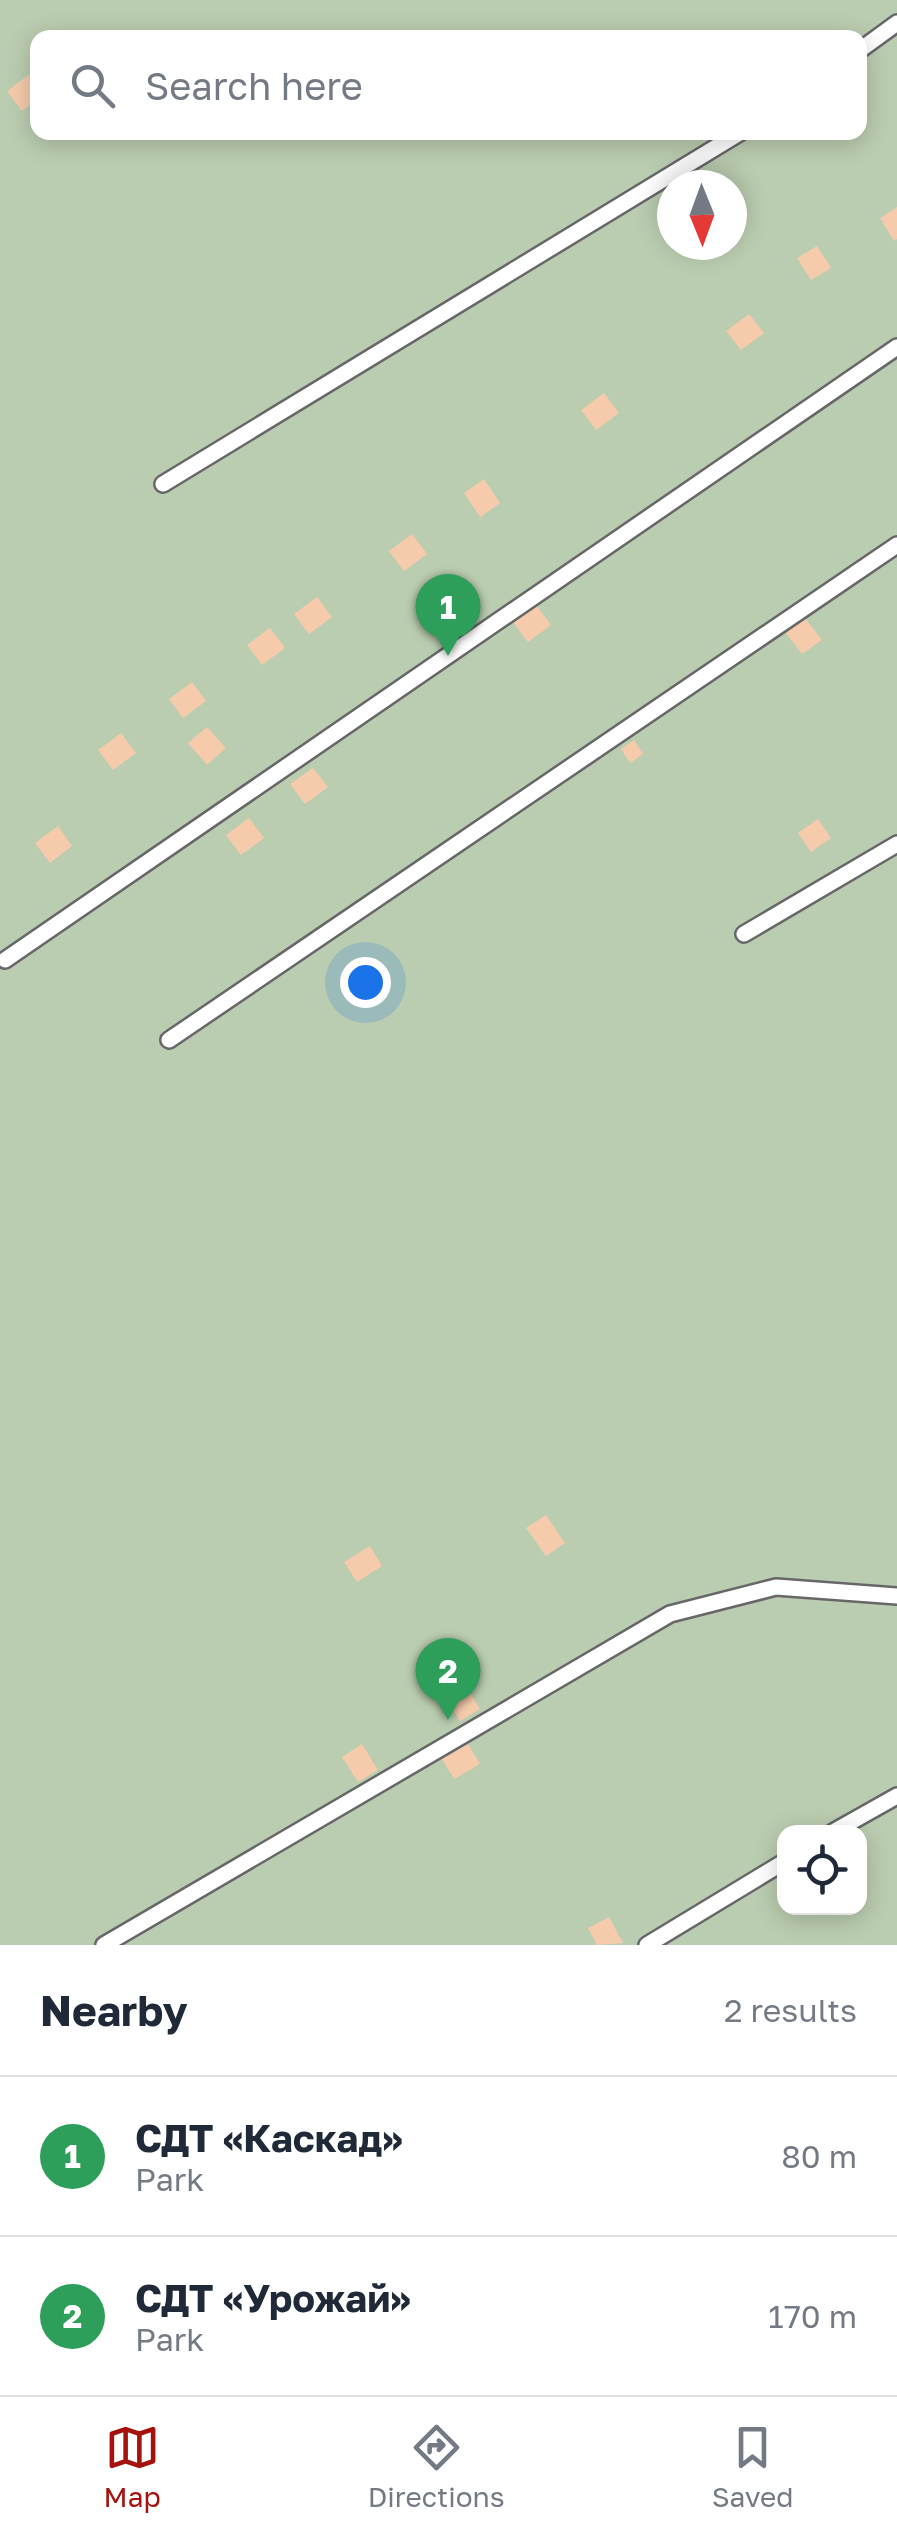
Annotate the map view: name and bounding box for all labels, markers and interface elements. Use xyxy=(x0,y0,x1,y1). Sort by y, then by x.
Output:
search box xyxy=(30,30,867,140)
icon: search xyxy=(65,58,120,113)
text: Search here xyxy=(145,63,363,108)
north arrow xyxy=(657,170,747,260)
pin: 1 xyxy=(416,574,480,656)
your location xyxy=(340,957,391,1008)
pin: 2 xyxy=(416,1638,480,1720)
map controls xyxy=(777,1825,867,1915)
button: locate xyxy=(777,1825,867,1915)
text: Nearby xyxy=(40,1985,188,2035)
text: 2 results xyxy=(724,1991,857,2029)
text: СДТ «Каскад» xyxy=(135,2115,402,2160)
text: 1 xyxy=(64,2137,81,2175)
text: 80 m xyxy=(781,2137,857,2175)
text: Park xyxy=(135,2160,204,2198)
text: СДТ «Урожай» xyxy=(135,2275,411,2320)
text: 2 xyxy=(63,2297,82,2335)
text: 170 m xyxy=(768,2297,857,2335)
text: Park xyxy=(135,2320,204,2358)
tab: Map xyxy=(104,2420,161,2513)
tab: Directions xyxy=(368,2420,505,2513)
tab: Saved xyxy=(712,2420,793,2513)

